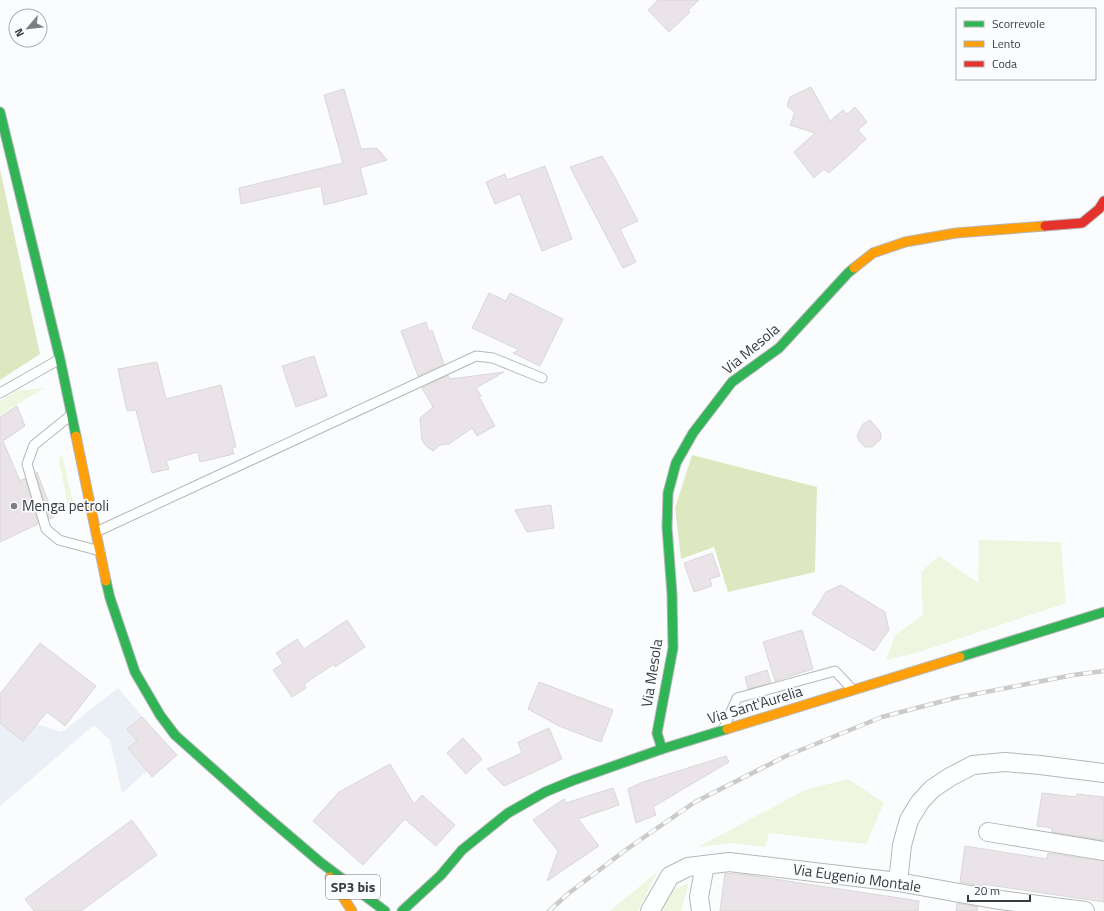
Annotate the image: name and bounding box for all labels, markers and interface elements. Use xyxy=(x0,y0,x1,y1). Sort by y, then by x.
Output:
north arrow xyxy=(8,8,48,48)
legend xyxy=(956,8,1096,80)
text: Scorrevole xyxy=(992,14,1045,33)
text: N xyxy=(10,26,28,40)
text: Lento xyxy=(992,34,1021,53)
text: Coda xyxy=(992,54,1017,73)
street label: Via Mesola xyxy=(717,317,785,380)
place label: Menga petroli xyxy=(22,494,109,517)
marker: Menga petroli xyxy=(9,501,19,511)
street label: Via Mesola xyxy=(635,637,668,709)
street label: Via Sant'Aurelia xyxy=(705,679,806,730)
street label: Via Eugenio Montale xyxy=(792,857,923,898)
road number: SP3 bis xyxy=(326,875,380,899)
scale bar xyxy=(968,877,1030,903)
text: 20 m xyxy=(974,881,1000,900)

